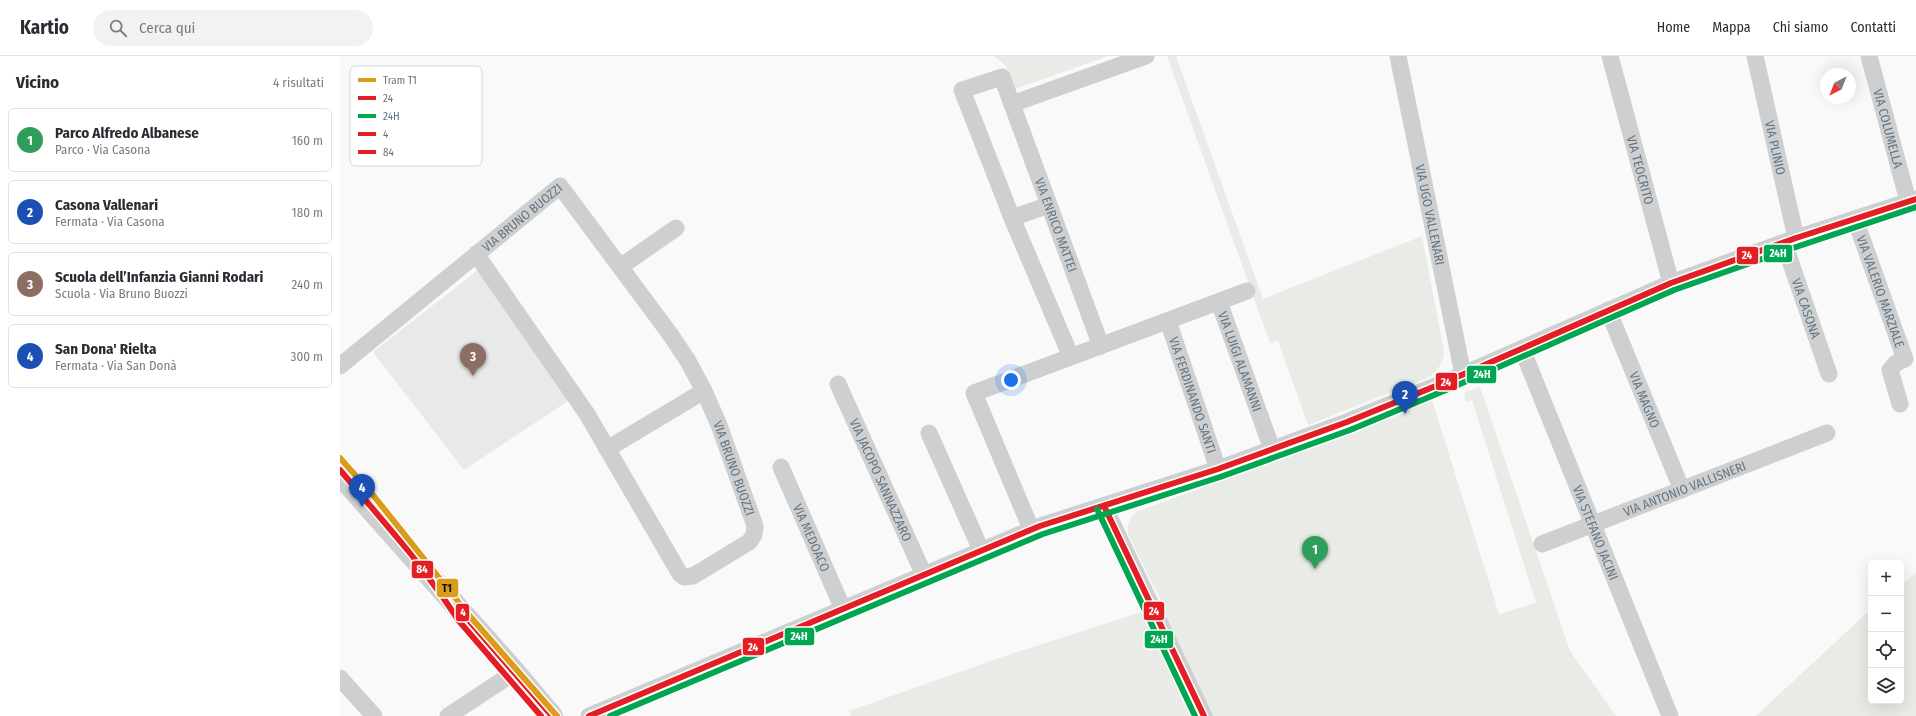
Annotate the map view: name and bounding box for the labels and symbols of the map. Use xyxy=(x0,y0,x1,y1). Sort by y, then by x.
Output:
legend xyxy=(350,66,482,166)
north arrow xyxy=(1820,68,1856,104)
text: Tram T1 xyxy=(383,74,417,87)
street label: VIA COLUMELLA xyxy=(1870,87,1906,170)
text: 24 xyxy=(383,92,394,105)
text: 24H xyxy=(383,110,400,123)
street label: VIA PLINIO xyxy=(1762,119,1789,176)
text: 4 xyxy=(383,128,389,141)
street label: VIA TEOCRITO xyxy=(1624,134,1657,206)
text: 84 xyxy=(383,146,394,159)
street label: VIA UGO VALLENARI xyxy=(1412,163,1448,267)
street label: VIA ENRICO MATTEI xyxy=(1032,176,1080,274)
street label: VIA BRUNO BUOZZI xyxy=(479,180,565,255)
street label: VIA VALERIO MARZIALE xyxy=(1853,234,1907,350)
line badge: 24H xyxy=(1763,244,1793,263)
line badge: 24 xyxy=(1736,246,1759,265)
text: 24H xyxy=(1768,247,1787,260)
text: 24 xyxy=(1741,249,1753,262)
street label: VIA CASONA xyxy=(1789,276,1823,341)
street label: VIA LUIGI ALAMANNI xyxy=(1215,309,1265,413)
street label: VIA FERDINANDO SANTI xyxy=(1166,335,1219,455)
pin: 3 xyxy=(460,343,486,376)
line badge: 24H xyxy=(1466,365,1497,384)
text: 24H xyxy=(1472,368,1491,381)
your location xyxy=(1001,370,1021,390)
street label: VIA MAGNO xyxy=(1626,370,1663,430)
line badge: 24 xyxy=(1435,372,1458,391)
text: 24 xyxy=(1440,376,1452,389)
pin: 2 xyxy=(1392,381,1418,414)
street label: VIA JACOPO SANNAZZARO xyxy=(847,416,915,544)
street label: VIA BRUNO BUOZZI xyxy=(710,419,758,517)
street label: VIA ANTONIO VALLISNERI xyxy=(1621,458,1748,520)
pin: 4 xyxy=(349,474,375,507)
street label: VIA STEFANO JACINI xyxy=(1570,483,1621,582)
street label: VIA MEDOACO xyxy=(790,502,833,574)
pin: 1 xyxy=(1302,536,1328,569)
line badge: 84 xyxy=(411,560,434,579)
text: 84 xyxy=(416,563,428,576)
line badge: T1 xyxy=(436,578,459,598)
text: T1 xyxy=(442,582,452,595)
line badge: 24 xyxy=(1143,601,1165,621)
line badge: 4 xyxy=(455,603,470,622)
text: 24 xyxy=(1148,605,1160,618)
text: 4 xyxy=(460,606,466,619)
line badge: 24H xyxy=(784,627,815,646)
text: 24H xyxy=(789,630,808,643)
line badge: 24H xyxy=(1144,630,1174,649)
text: 24H xyxy=(1149,633,1168,646)
line badge: 24 xyxy=(742,637,765,656)
text: 24 xyxy=(747,641,759,654)

